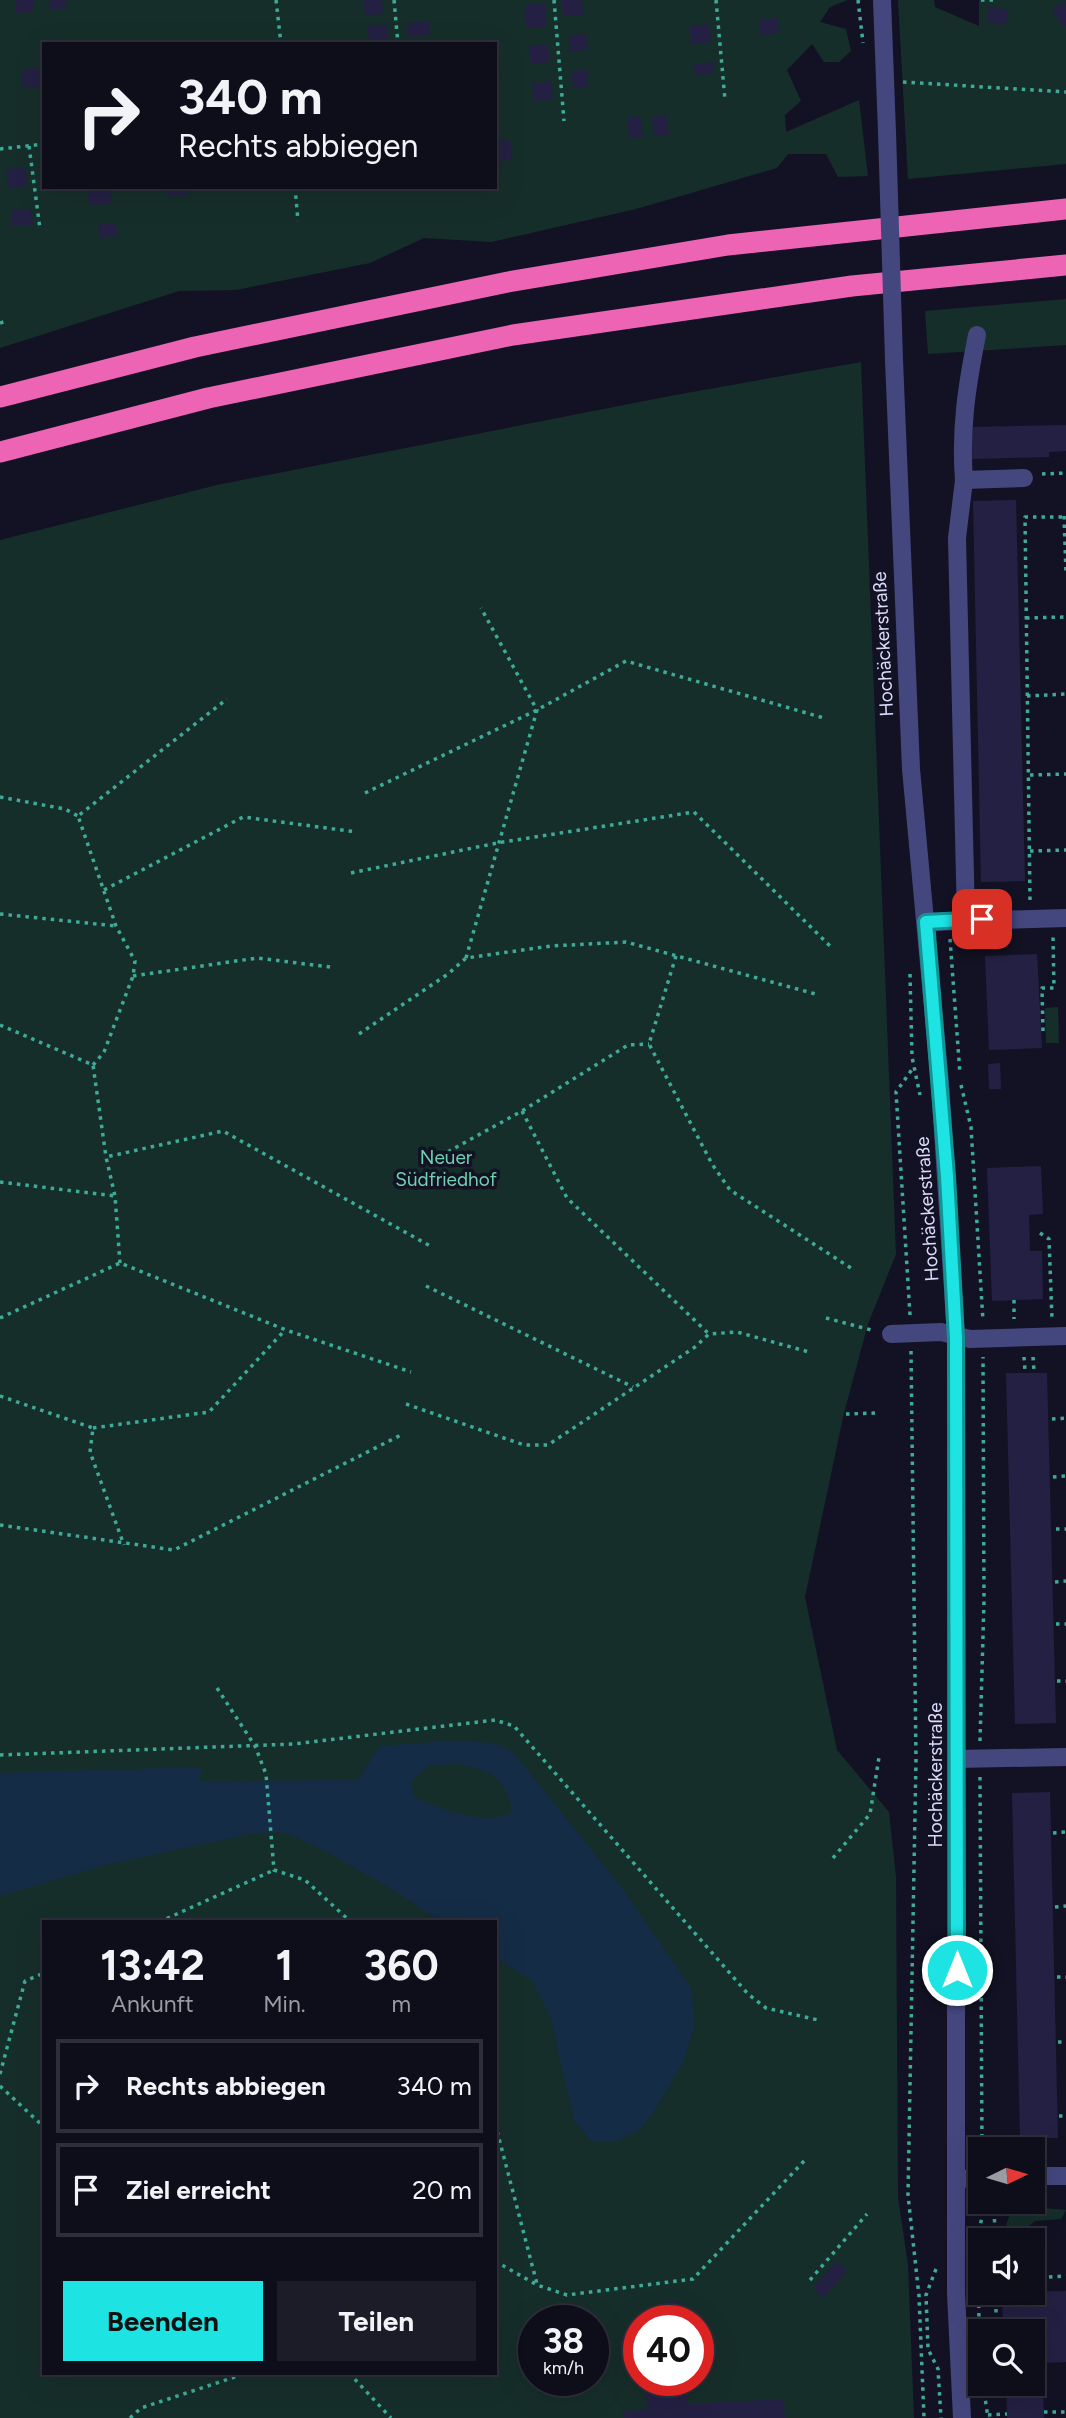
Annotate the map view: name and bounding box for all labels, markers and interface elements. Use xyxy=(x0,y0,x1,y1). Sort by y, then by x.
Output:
text: 340 m xyxy=(178,67,322,126)
icon: right xyxy=(63,70,154,161)
text: Rechts abbiegen xyxy=(178,127,418,165)
street label: Hochäckerstraße xyxy=(868,571,898,717)
pin xyxy=(952,889,1012,949)
icon: arrive xyxy=(963,900,1001,938)
street label: Hochäckerstraße xyxy=(910,1136,944,1282)
park label: Neuer Südfriedhof xyxy=(395,1146,497,1191)
street label: Hochäckerstraße xyxy=(924,1702,947,1848)
position arrow xyxy=(920,1933,994,2007)
text: 13:42 xyxy=(100,1940,205,1991)
text: 1 xyxy=(275,1940,293,1991)
text: 360 xyxy=(364,1940,439,1991)
text: Ankunft xyxy=(111,1990,194,2018)
text: Min. xyxy=(263,1990,306,2018)
text: m xyxy=(391,1990,411,2018)
icon: right xyxy=(67,2067,105,2105)
text: Rechts abbiegen xyxy=(126,2070,326,2102)
text: 340 m xyxy=(396,2070,472,2102)
north arrow xyxy=(968,2137,1045,2214)
map controls xyxy=(968,2137,1045,2396)
icon: arrive xyxy=(67,2171,105,2209)
text: Ziel erreicht xyxy=(126,2174,271,2206)
text: 20 m xyxy=(412,2174,472,2206)
button: sound xyxy=(968,2228,1045,2305)
button: Beenden xyxy=(63,2281,263,2361)
button: Teilen xyxy=(277,2281,476,2361)
speed limit sign: 40 xyxy=(623,2305,714,2396)
button: search xyxy=(968,2319,1045,2396)
text: 38 xyxy=(543,2320,584,2362)
text: km/h xyxy=(543,2357,584,2379)

